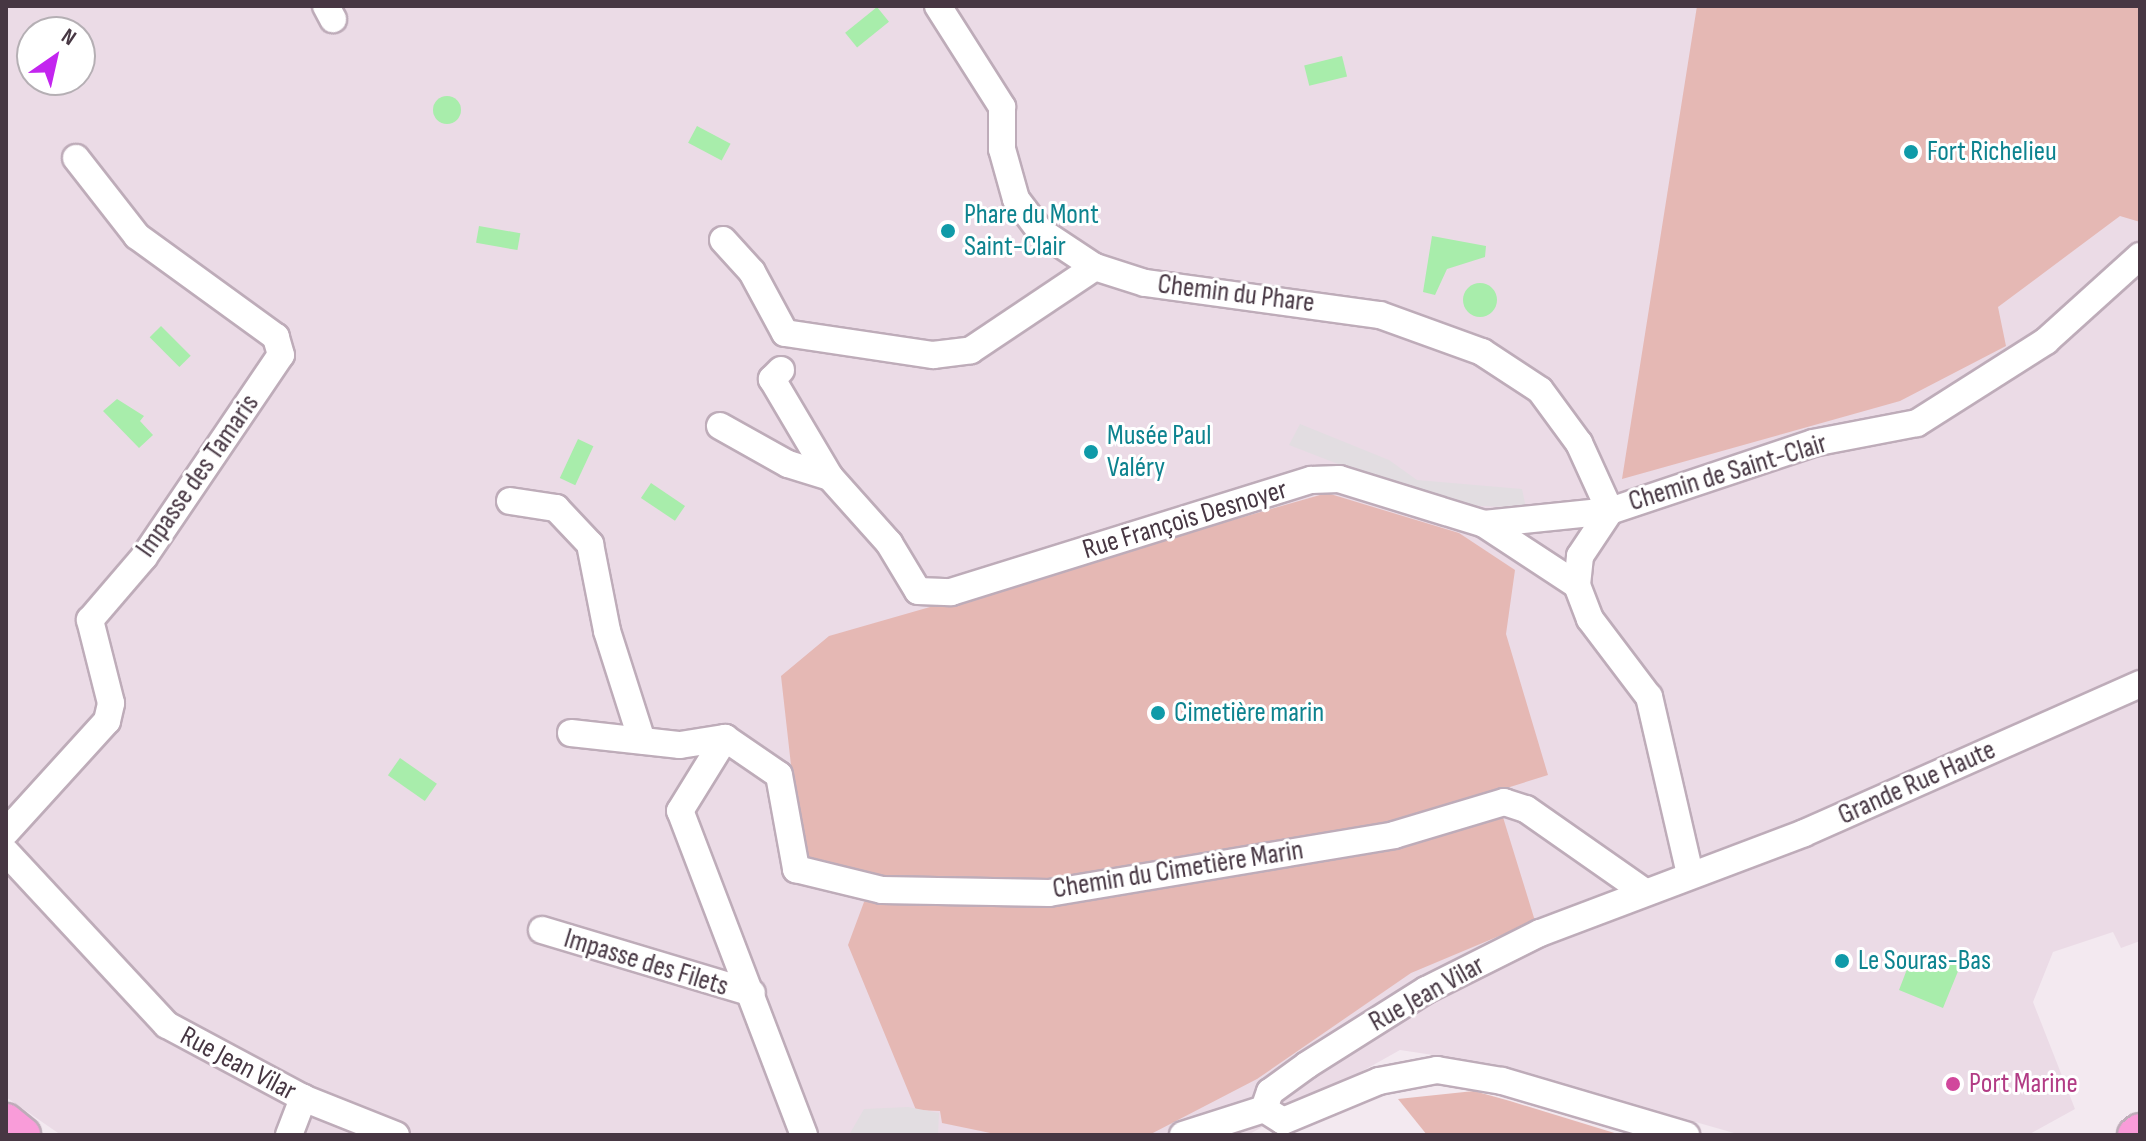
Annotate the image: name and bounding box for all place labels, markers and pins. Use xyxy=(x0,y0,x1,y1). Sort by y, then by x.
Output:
place label: Fort Richelieu xyxy=(1927,135,2057,169)
marker: Fort Richelieu xyxy=(1902,143,1920,161)
place label: Phare du Mont Saint-Clair xyxy=(964,198,1099,264)
marker: Phare du Mont Saint-Clair xyxy=(939,222,957,240)
place label: Musée Paul Valéry xyxy=(1107,419,1211,485)
marker: Musée Paul Valéry xyxy=(1082,443,1100,461)
place label: Cimetière marin xyxy=(1174,696,1324,730)
marker: Cimetière marin xyxy=(1149,704,1167,722)
place label: Le Souras-Bas xyxy=(1858,944,1991,978)
marker: Le Souras-Bas xyxy=(1833,952,1851,970)
place label: Port Marine xyxy=(1969,1067,2078,1101)
marker: Port Marine xyxy=(1944,1075,1962,1093)

